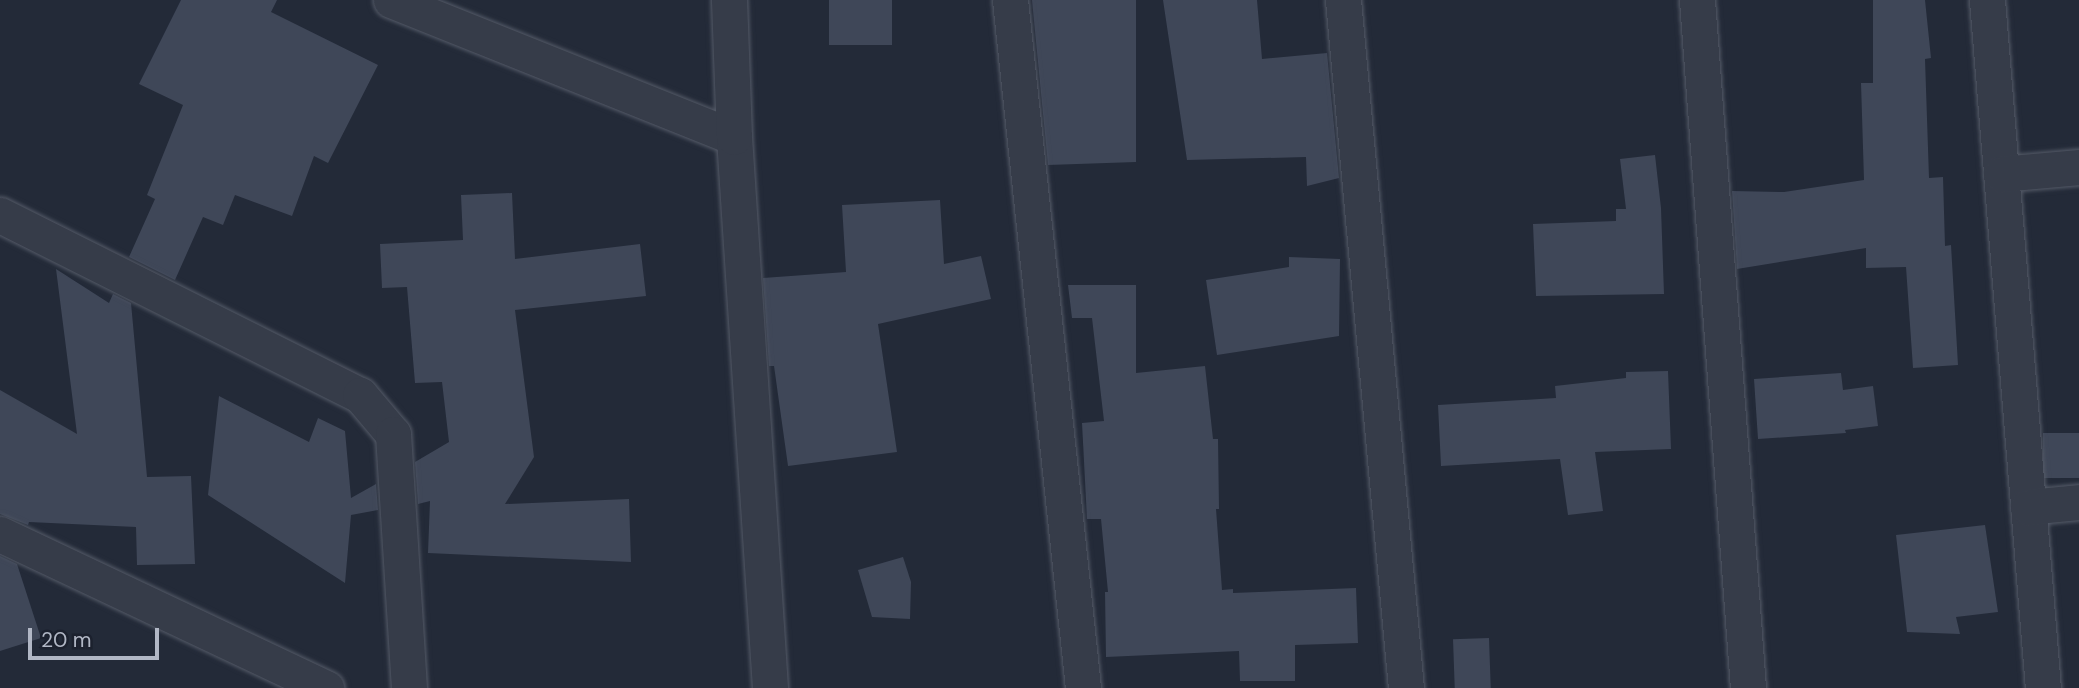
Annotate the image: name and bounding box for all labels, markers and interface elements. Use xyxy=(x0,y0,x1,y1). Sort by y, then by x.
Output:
scale bar xyxy=(32,614,163,658)
text: 20 m xyxy=(41,626,92,654)

